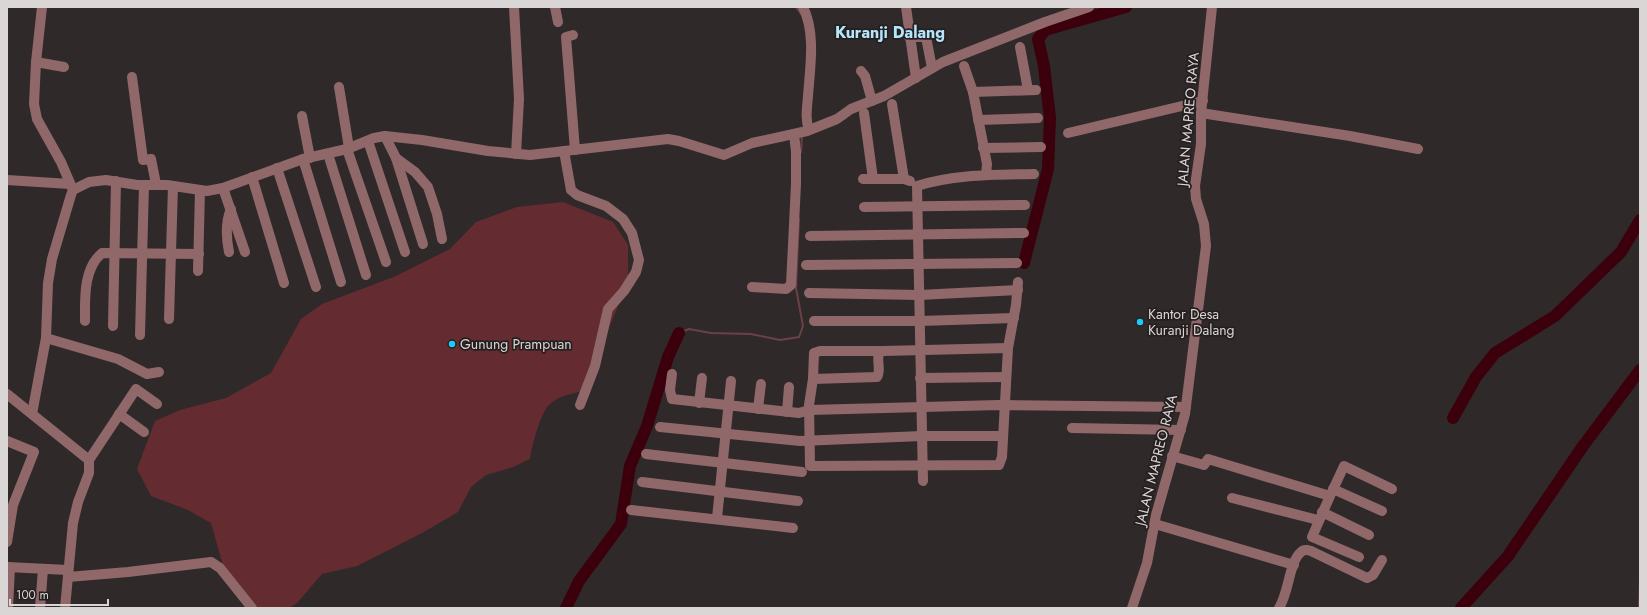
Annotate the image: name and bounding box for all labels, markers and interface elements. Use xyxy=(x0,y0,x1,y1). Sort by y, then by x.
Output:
district label: Kuranji Dalang xyxy=(835,21,945,44)
street label: JALAN MAPREO RAYA xyxy=(1172,50,1204,189)
place label: Kantor Desa Kuranji Dalang xyxy=(1148,304,1235,340)
marker: Kantor Desa Kuranji Dalang xyxy=(1135,317,1145,327)
place label: Gunung Prampuan xyxy=(460,334,572,354)
marker: Gunung Prampuan xyxy=(447,339,457,349)
street label: JALAN MAPREO RAYA xyxy=(1130,392,1182,530)
scale bar xyxy=(10,581,108,607)
text: 100 m xyxy=(16,586,49,604)

